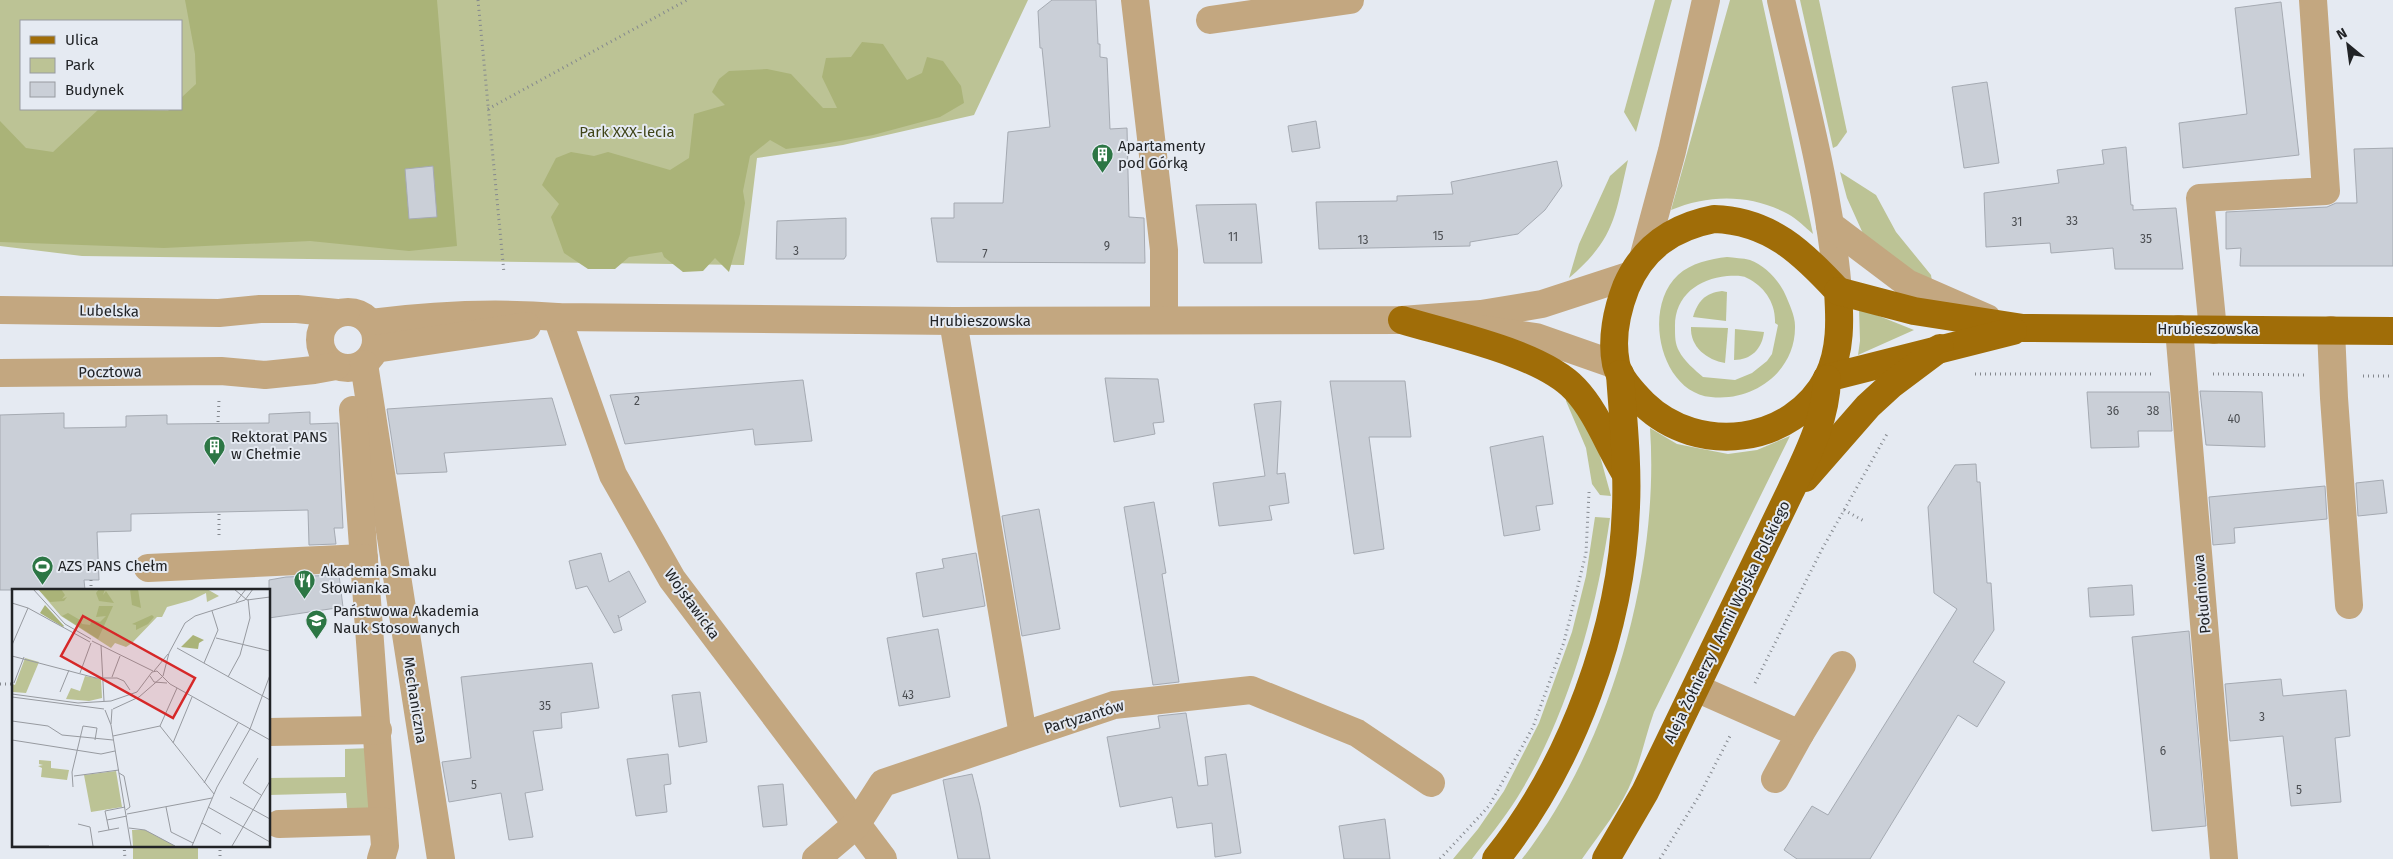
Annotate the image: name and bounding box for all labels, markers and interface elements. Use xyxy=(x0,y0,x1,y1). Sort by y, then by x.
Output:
legend xyxy=(20,20,182,110)
north arrow xyxy=(2323,20,2373,70)
text: N xyxy=(2334,24,2350,44)
text: Ulica xyxy=(65,31,99,49)
text: Park xyxy=(65,56,95,74)
text: Budynek xyxy=(65,81,124,99)
park label: Park XXX-lecia xyxy=(579,123,675,141)
place label: Apartamenty pod Górką xyxy=(1118,137,1206,172)
building icon: Apartamenty pod Górką xyxy=(1090,143,1114,174)
house number: 33 xyxy=(2066,214,2078,228)
house number: 31 xyxy=(2012,215,2022,229)
house number: 15 xyxy=(1432,229,1444,243)
house number: 11 xyxy=(1228,230,1238,244)
house number: 35 xyxy=(2140,232,2152,246)
house number: 13 xyxy=(1357,233,1369,247)
house number: 9 xyxy=(1104,239,1110,253)
house number: 3 xyxy=(793,244,799,258)
house number: 7 xyxy=(982,247,988,261)
street label: Lubelska xyxy=(79,301,139,321)
street label: Hrubieszowska xyxy=(929,312,1031,330)
street label: Hrubieszowska xyxy=(2157,320,2259,338)
street label: Pocztowa xyxy=(78,362,142,382)
house number: 2 xyxy=(634,394,640,408)
house number: 36 xyxy=(2107,404,2119,418)
house number: 38 xyxy=(2147,404,2160,418)
house number: 40 xyxy=(2227,412,2241,426)
place label: Rektorat PANS w Chełmie xyxy=(231,428,327,463)
building icon: Rektorat PANS w Chełmie xyxy=(203,434,227,465)
street label: Aleja Żołnierzy I Armii Wojska Polskiego xyxy=(1660,498,1794,746)
street label: Południowa xyxy=(2190,553,2214,635)
sports icon: AZS PANS Chełm xyxy=(30,554,54,585)
place label: AZS PANS Chełm xyxy=(58,557,168,575)
place label: Akademia Smaku Słowianka xyxy=(321,562,437,597)
street label: Wojsławicka xyxy=(660,565,724,643)
restaurant icon: Akademia Smaku Słowianka xyxy=(293,568,317,599)
inset map xyxy=(12,589,270,846)
place label: Państwowa Akademia Nauk Stosowanych xyxy=(333,602,479,637)
school or university icon: Państwowa Akademia Nauk Stosowanych xyxy=(305,608,329,639)
street label: Mechaniczna xyxy=(399,655,431,745)
house number: 43 xyxy=(902,688,914,702)
street label: Partyzantów xyxy=(1042,696,1126,738)
house number: 35 xyxy=(539,699,551,713)
house number: 3 xyxy=(2259,710,2265,724)
house number: 6 xyxy=(2160,744,2166,758)
house number: 5 xyxy=(471,778,477,792)
house number: 5 xyxy=(2296,783,2302,797)

